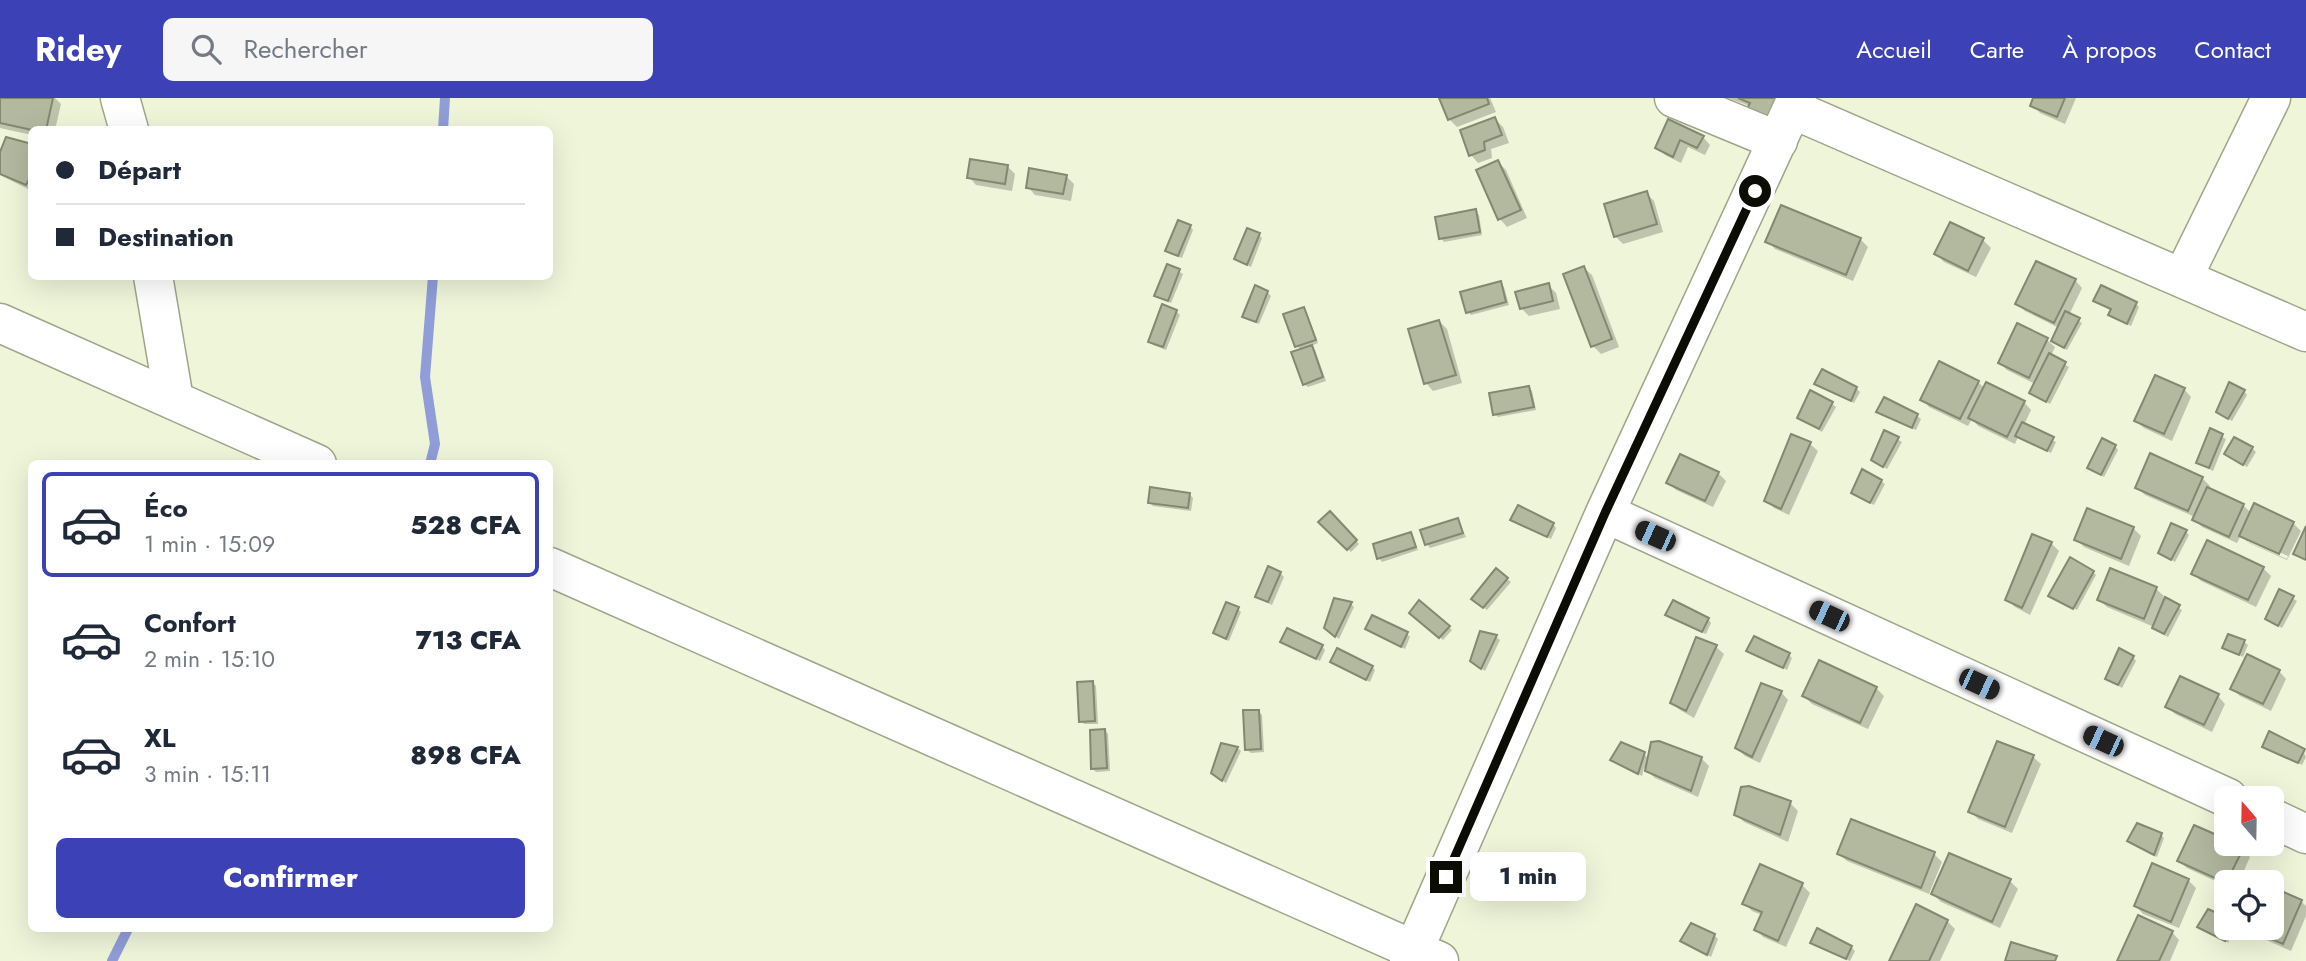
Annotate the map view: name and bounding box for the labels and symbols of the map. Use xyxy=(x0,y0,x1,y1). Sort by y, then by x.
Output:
route start xyxy=(1739,175,1771,207)
car xyxy=(1632,518,1679,554)
car xyxy=(1806,598,1853,634)
car xyxy=(1956,666,2003,702)
car xyxy=(2080,723,2127,759)
north arrow xyxy=(2214,786,2284,856)
callout: 1 min xyxy=(1470,852,1586,902)
route end xyxy=(1430,861,1462,893)

